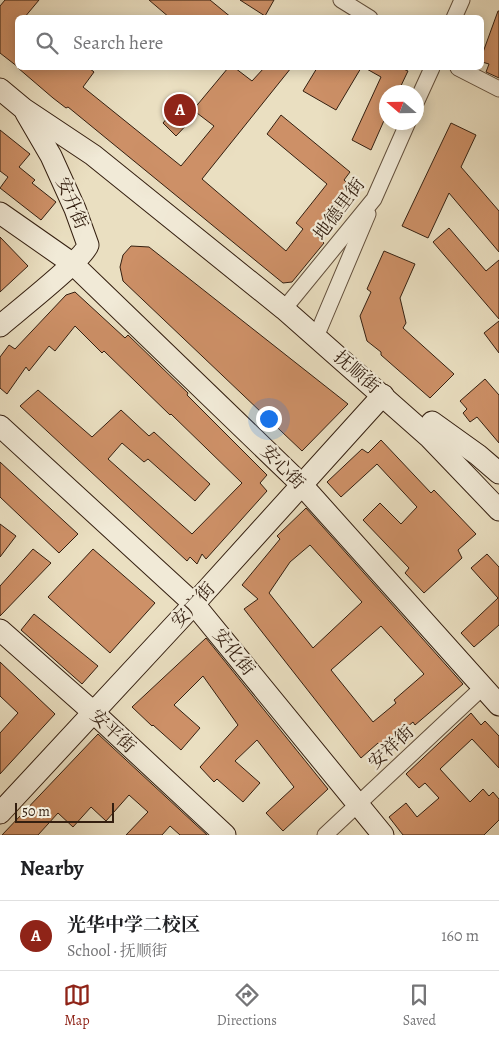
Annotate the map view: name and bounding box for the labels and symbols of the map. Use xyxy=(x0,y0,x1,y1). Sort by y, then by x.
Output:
north arrow xyxy=(379,85,424,130)
pin: A xyxy=(164,91,196,129)
street label: 安升街 xyxy=(50,173,94,233)
street label: 地德里街 xyxy=(308,173,370,245)
street label: 抚顺街 xyxy=(329,345,385,399)
your location xyxy=(256,406,282,432)
street label: 安心街 xyxy=(255,439,311,495)
street label: 安广街 xyxy=(166,577,220,633)
street label: 安化街 xyxy=(208,623,260,681)
street label: 安平街 xyxy=(85,704,141,758)
street label: 安祥街 xyxy=(363,720,419,774)
scale bar xyxy=(15,800,114,823)

